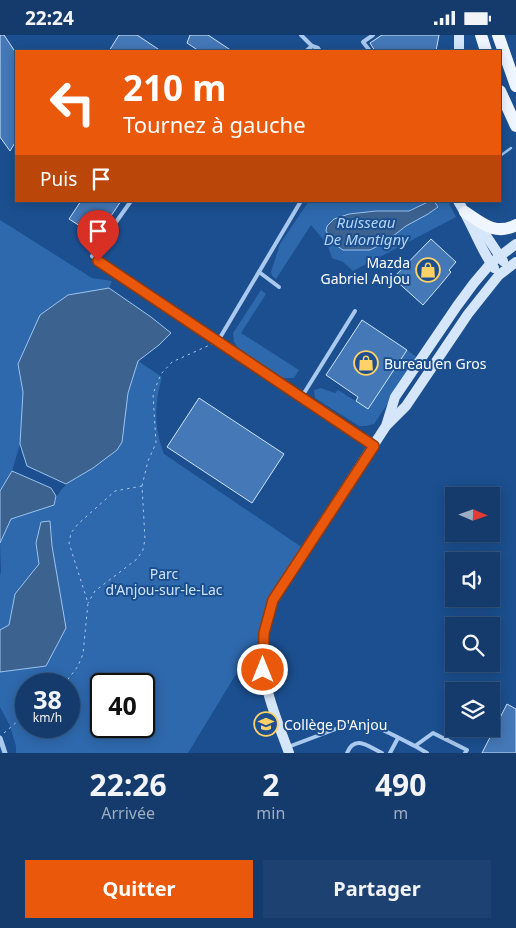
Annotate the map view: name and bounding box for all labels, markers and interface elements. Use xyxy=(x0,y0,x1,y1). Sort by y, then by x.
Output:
text: 22:24 xyxy=(25,5,74,31)
text: 210 m xyxy=(123,64,226,111)
icon: left xyxy=(40,70,105,135)
text: Tournez à gauche xyxy=(123,109,306,139)
icon: arrive xyxy=(87,165,115,193)
text: Puis xyxy=(40,166,77,192)
pin xyxy=(77,210,119,261)
water label: Ruisseau De Montigny xyxy=(324,212,409,249)
icon: arrive xyxy=(84,217,112,245)
place label: Mazda Gabriel Anjou xyxy=(320,253,410,288)
shop icon: Mazda Gabriel Anjou xyxy=(415,257,441,283)
shop icon: Bureau en Gros xyxy=(353,350,379,376)
place label: Bureau en Gros xyxy=(384,354,487,373)
north arrow xyxy=(445,487,500,543)
map controls xyxy=(445,487,500,737)
button: sound xyxy=(445,552,500,607)
park label: Parc d'Anjou-sur-le-Lac xyxy=(105,564,223,599)
button: search xyxy=(445,617,500,672)
position arrow xyxy=(236,643,288,695)
speed limit sign: 40 xyxy=(90,673,155,738)
text: 38 xyxy=(33,682,62,716)
button: layers xyxy=(445,682,500,737)
text: km/h xyxy=(33,709,62,726)
school or university icon: Collège D'Anjou xyxy=(253,711,279,737)
place label: Collège D'Anjou xyxy=(284,715,387,734)
text: 22:26 xyxy=(90,764,167,805)
text: 2 xyxy=(262,764,279,805)
text: 490 xyxy=(375,764,426,805)
text: Arrivée xyxy=(101,802,155,824)
text: min xyxy=(256,802,285,824)
text: m xyxy=(393,802,408,824)
button: Quitter xyxy=(25,860,253,918)
button: Partager xyxy=(263,860,491,918)

